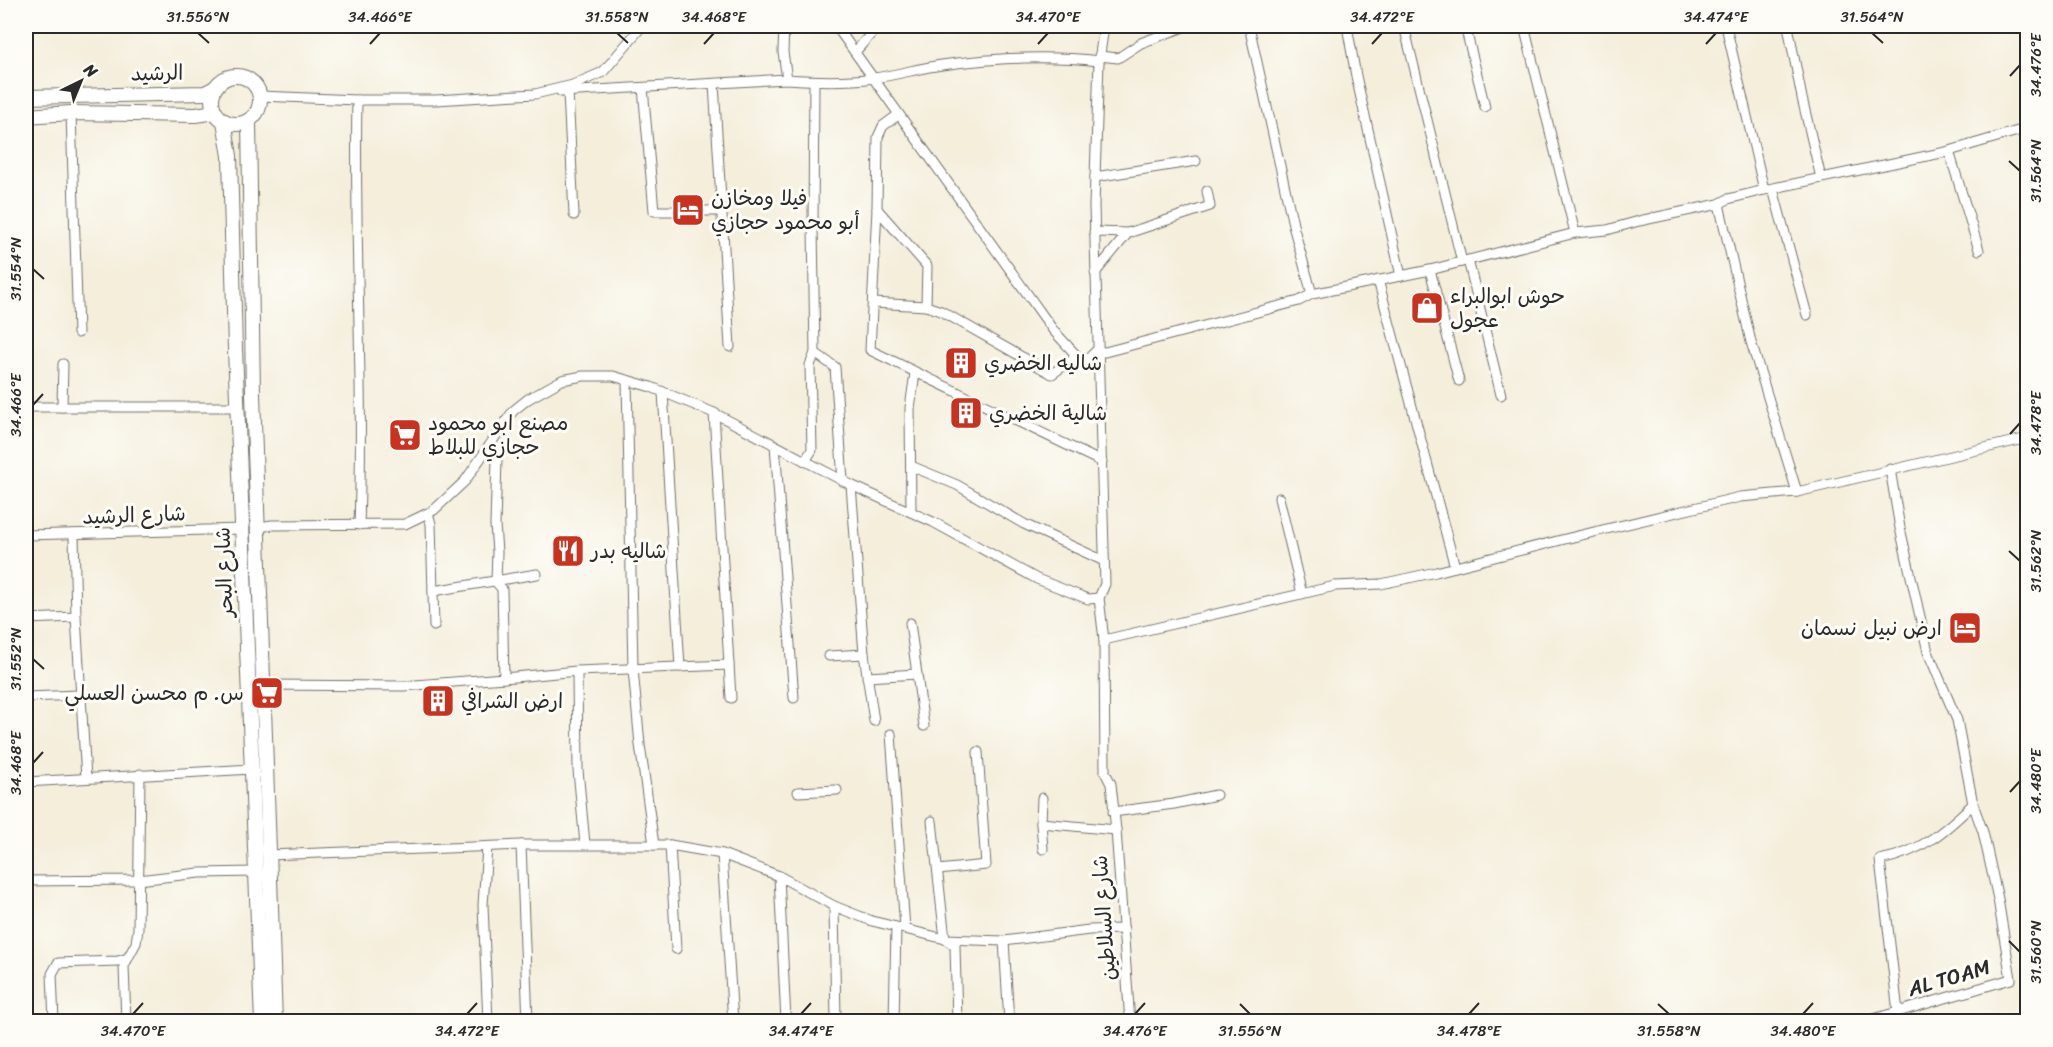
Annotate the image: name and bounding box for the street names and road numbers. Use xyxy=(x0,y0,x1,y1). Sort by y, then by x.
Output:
street label: الرشيد xyxy=(130,54,184,92)
street label: شارع الرشيد xyxy=(82,494,186,536)
street label: شارع البحر xyxy=(203,526,245,620)
street label: شارع السلاطين xyxy=(1081,854,1127,982)
street label: AL TOAM xyxy=(1902,948,1995,1008)

